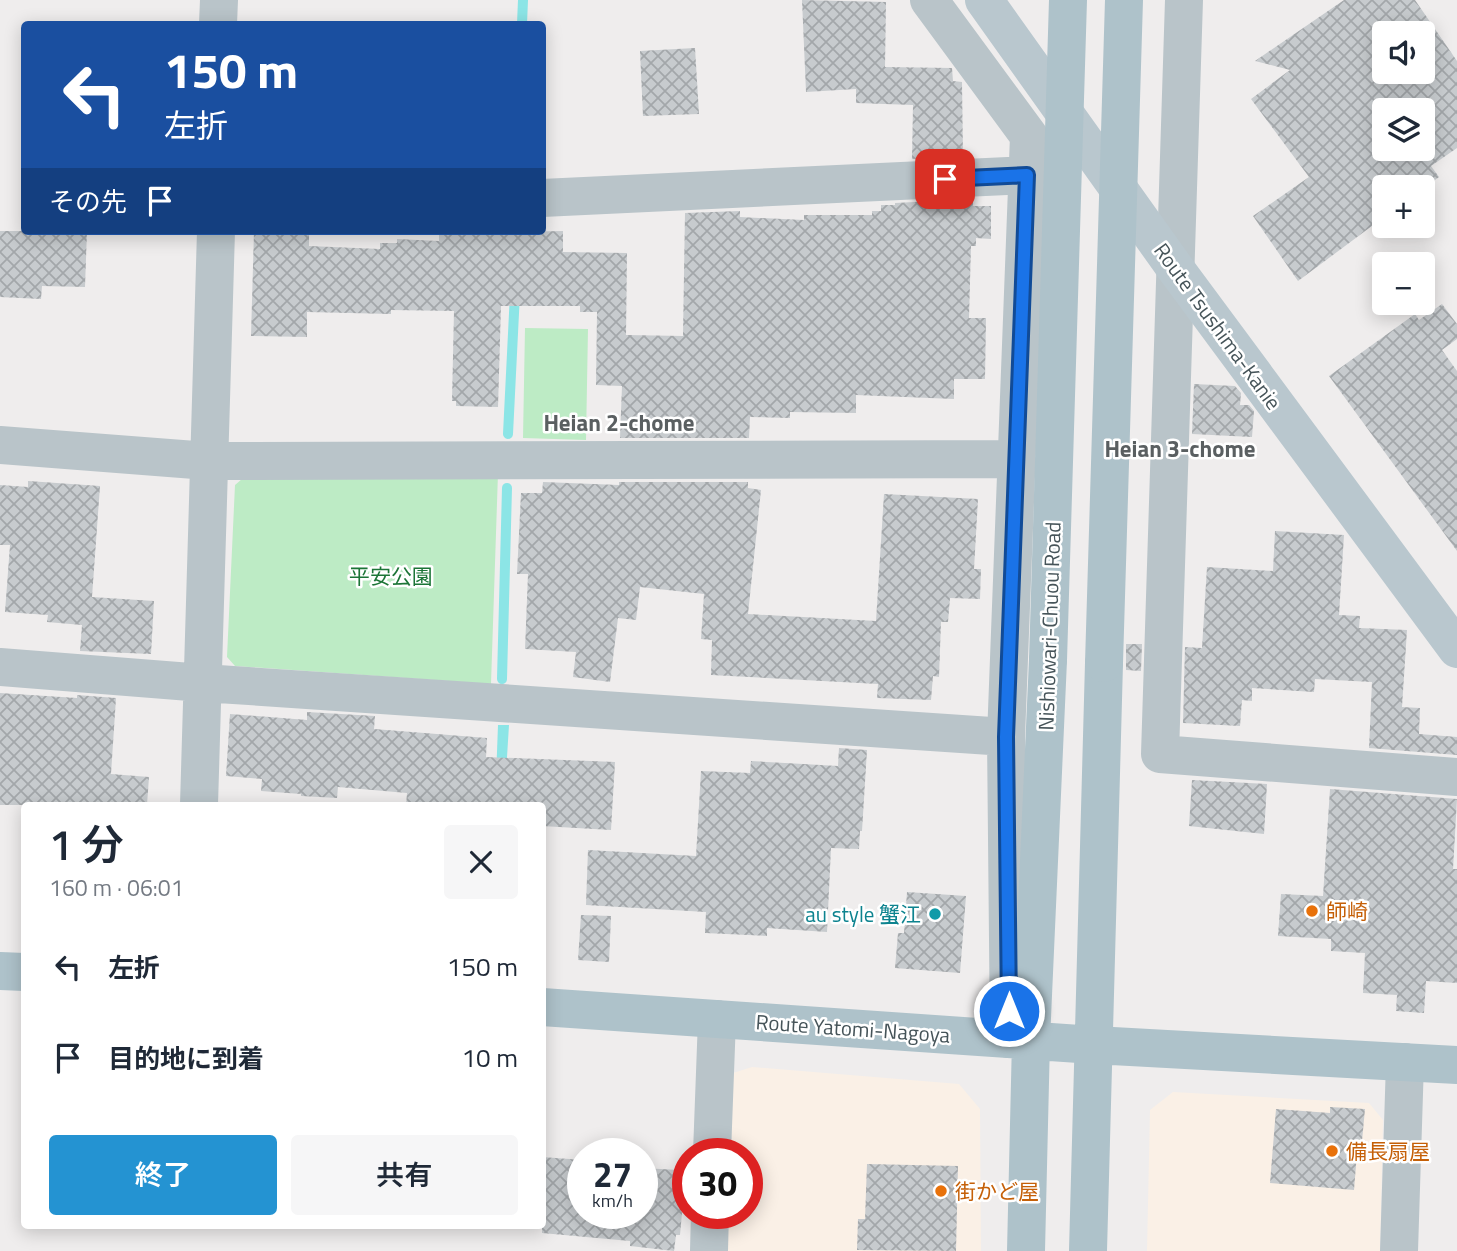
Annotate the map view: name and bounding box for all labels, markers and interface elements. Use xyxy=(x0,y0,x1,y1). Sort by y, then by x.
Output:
map controls xyxy=(1372,21,1435,315)
button: sound xyxy=(1372,21,1435,84)
text: 150 m xyxy=(164,32,298,107)
icon: left xyxy=(49,49,140,140)
button: layers xyxy=(1372,98,1435,161)
text: 左折 xyxy=(164,101,228,149)
pin xyxy=(915,149,975,209)
icon: arrive xyxy=(926,160,964,198)
button: + xyxy=(1372,175,1435,238)
text: その先 xyxy=(49,182,127,221)
icon: arrive xyxy=(141,182,179,220)
street label: Route Tsushima-Kanie xyxy=(1146,236,1290,416)
button: − xyxy=(1372,252,1435,315)
district label: Heian 2-chome xyxy=(543,405,695,440)
district label: Heian 3-chome xyxy=(1104,431,1256,466)
street label: Nishiowari-Chuou Road xyxy=(1029,521,1069,731)
park label: 平安公園 xyxy=(349,560,433,592)
text: 1 分 xyxy=(49,812,124,876)
button: close xyxy=(444,825,518,899)
text: 160 m · 06:01 xyxy=(49,870,184,905)
place label: 師崎 xyxy=(1326,895,1368,927)
place label: au style 蟹江 xyxy=(805,898,921,930)
marker: 師崎 xyxy=(1304,903,1320,919)
marker: au style 蟹江 xyxy=(927,906,943,922)
text: 150 m xyxy=(447,947,518,986)
icon: left xyxy=(49,948,87,986)
text: 左折 xyxy=(108,948,160,987)
position arrow xyxy=(972,974,1046,1048)
street label: Route Yatomi-Nagoya xyxy=(755,1005,952,1051)
text: 10 m xyxy=(461,1038,518,1077)
icon: arrive xyxy=(49,1039,87,1077)
text: 目的地に到着 xyxy=(108,1039,264,1078)
button: 終了 xyxy=(49,1135,277,1215)
button: 共有 xyxy=(291,1135,518,1215)
place label: 備長扇屋 xyxy=(1346,1135,1430,1167)
speed limit sign: 30 xyxy=(672,1138,763,1229)
marker: 備長扇屋 xyxy=(1324,1143,1340,1159)
text: 27 xyxy=(593,1147,632,1201)
place label: 街かど屋 xyxy=(955,1175,1039,1207)
marker: 街かど屋 xyxy=(933,1183,949,1199)
text: km/h xyxy=(592,1187,633,1214)

